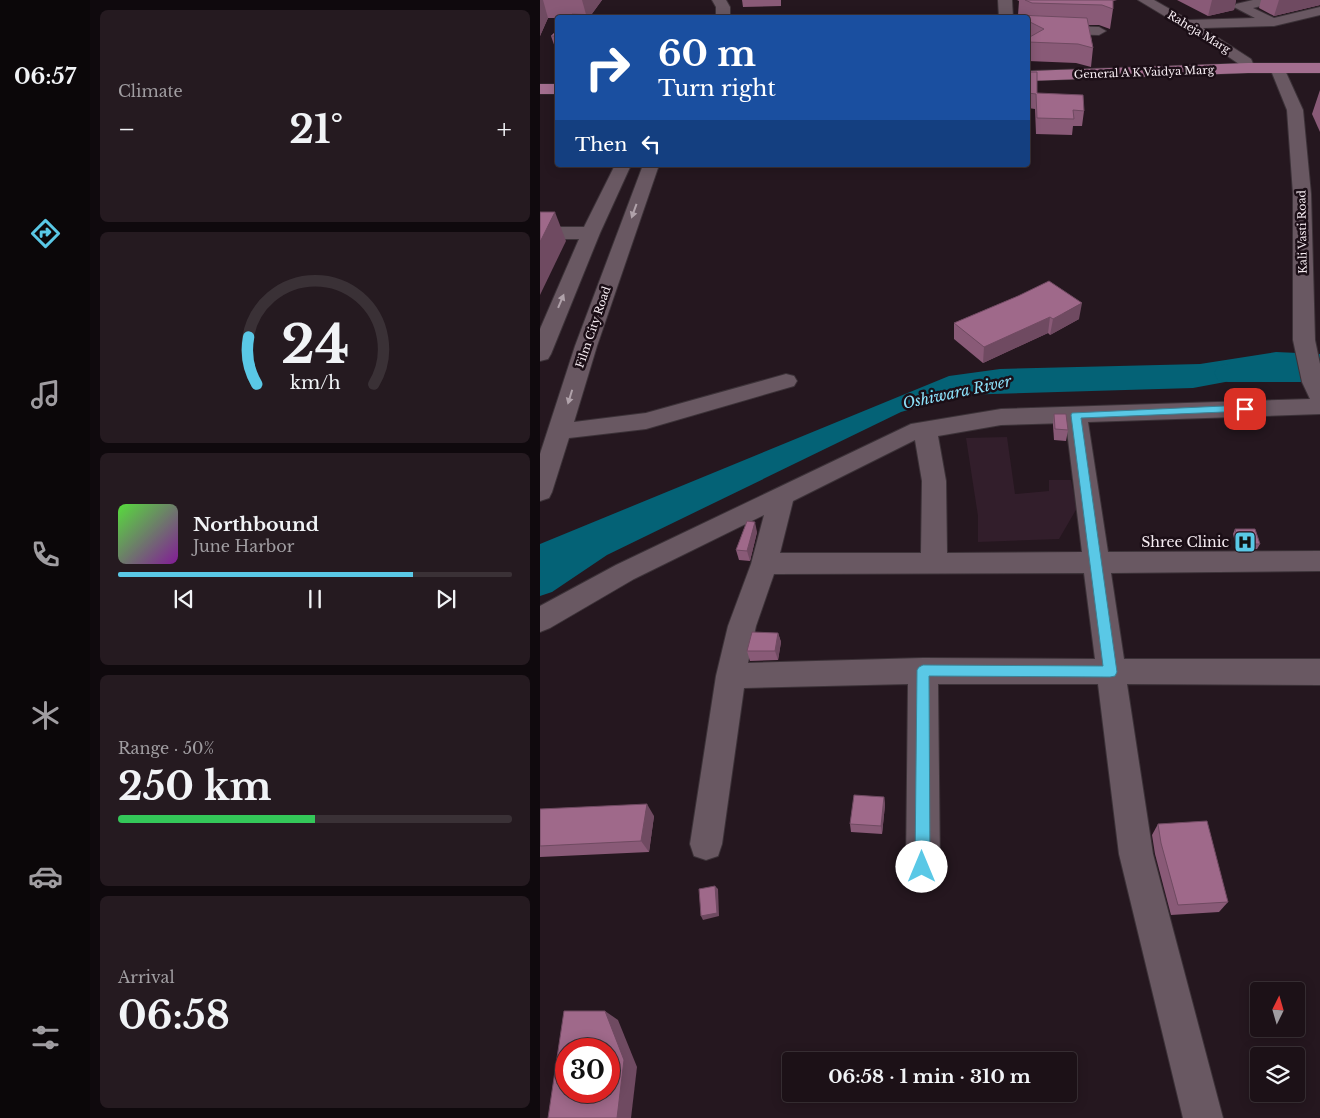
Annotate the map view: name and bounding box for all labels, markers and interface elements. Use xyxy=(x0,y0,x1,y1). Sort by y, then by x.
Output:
street label: Raheja Marg xyxy=(1165,8,1233,57)
text: 60 m xyxy=(658,32,756,75)
icon: right xyxy=(575,35,640,100)
text: 06:57 xyxy=(14,63,76,90)
street label: General A K Vaidya Marg xyxy=(1074,63,1215,81)
text: Turn right xyxy=(658,75,776,102)
text: Climate xyxy=(118,81,183,101)
text: 21° xyxy=(289,106,343,153)
text: − xyxy=(118,112,136,147)
text: + xyxy=(497,112,512,147)
icon: left xyxy=(637,130,665,158)
text: Then xyxy=(575,133,627,156)
street label: Kali Vasti Road xyxy=(1294,189,1310,274)
one-way arrow xyxy=(630,204,638,219)
icon: directions xyxy=(28,216,63,251)
street label: Film City Road xyxy=(572,284,614,370)
one-way arrow xyxy=(558,294,566,308)
text: 24 xyxy=(281,313,349,377)
water label: Oshiwara River xyxy=(901,371,1014,413)
text: km/h xyxy=(290,372,340,394)
icon: music xyxy=(28,377,63,412)
pin xyxy=(1224,388,1266,430)
one-way arrow xyxy=(565,390,573,405)
icon: arrive xyxy=(1231,395,1259,423)
text: Northbound xyxy=(193,513,319,536)
hospital icon: Shree Clinic xyxy=(1233,530,1257,554)
place label: Shree Clinic xyxy=(1141,533,1229,551)
text: June Harbor xyxy=(193,536,294,556)
icon: phone xyxy=(28,537,63,572)
icon: previous xyxy=(170,585,198,613)
icon: pause xyxy=(301,585,329,613)
icon: next xyxy=(432,585,460,613)
icon: climate xyxy=(28,698,63,733)
text: Range · 50% xyxy=(118,738,214,758)
text: 250 km xyxy=(118,763,271,810)
position arrow xyxy=(895,840,947,892)
icon: car xyxy=(28,859,63,894)
text: Arrival xyxy=(118,967,175,987)
north arrow xyxy=(1250,982,1305,1038)
map controls xyxy=(1250,982,1305,1102)
text: 06:58 xyxy=(118,992,230,1039)
icon: filters xyxy=(28,1020,63,1055)
speed limit sign: 30 xyxy=(555,1038,620,1103)
button: layers xyxy=(1250,1047,1305,1102)
text: 06:58 · 1 min · 310 m xyxy=(828,1065,1031,1088)

